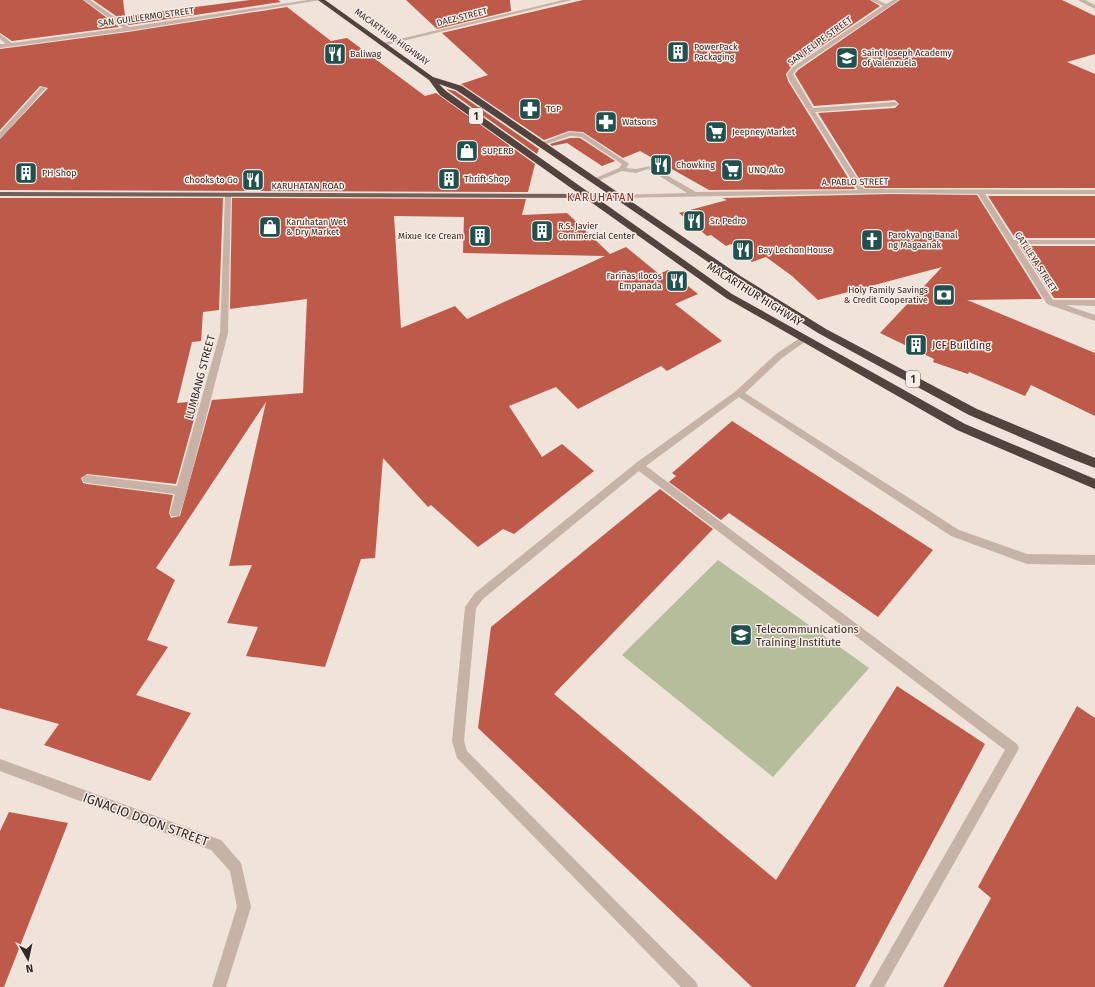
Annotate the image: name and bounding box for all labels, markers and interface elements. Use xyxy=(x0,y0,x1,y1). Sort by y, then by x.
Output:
street label: SAN GUILLERMO STREET xyxy=(97,5,195,29)
street label: DAEZ STREET xyxy=(436,6,489,28)
street label: MACARTHUR HIGHWAY xyxy=(353,7,431,67)
street label: SAN FELIPE STREET xyxy=(786,14,854,68)
building icon: PowerPack Packaging xyxy=(665,39,691,65)
restaurant icon: Baliwag xyxy=(322,41,348,67)
place label: PowerPack Packaging xyxy=(694,42,738,62)
school or university icon: Saint Joseph Academy of Valenzuela xyxy=(834,45,860,71)
place label: Saint Joseph Academy of Valenzuela xyxy=(862,48,953,68)
place label: Baliwag xyxy=(350,49,382,59)
pharmacy icon: TGP xyxy=(517,96,543,122)
place label: TGP xyxy=(546,104,561,114)
road number: 1 xyxy=(469,108,483,124)
pharmacy icon: Watsons xyxy=(593,109,619,135)
place label: Watsons xyxy=(622,117,656,127)
supermarket icon: Jeepney Market xyxy=(703,119,729,145)
place label: Jeepney Market xyxy=(732,127,796,137)
shop icon: SUPERB xyxy=(454,138,480,164)
place label: SUPERB xyxy=(482,146,514,156)
restaurant icon: Chowking xyxy=(648,152,674,178)
supermarket icon: UNQ Ako xyxy=(719,157,745,183)
building icon: PH Shop xyxy=(13,160,39,186)
place label: Chowking xyxy=(676,160,715,170)
place label: UNQ Ako xyxy=(748,165,784,175)
building icon: Thrift Shop xyxy=(436,166,462,192)
restaurant icon: Chooks to Go xyxy=(240,167,266,193)
place label: PH Shop xyxy=(42,168,77,178)
place label: Thrift Shop xyxy=(464,174,509,184)
place label: Chooks to Go xyxy=(184,175,238,185)
street label: A. PABLO STREET xyxy=(821,176,889,188)
street label: KARUHATAN ROAD xyxy=(272,181,345,191)
district label: KARUHATAN xyxy=(567,191,635,204)
restaurant icon: Sr. Pedro xyxy=(681,208,707,234)
shop icon: Karuhatan Wet & Dry Market xyxy=(257,214,283,240)
place label: Sr. Pedro xyxy=(710,216,746,226)
place label: Karuhatan Wet & Dry Market xyxy=(286,217,347,237)
building icon: R.S. Javier Commercial Center xyxy=(529,218,555,244)
place label: R.S. Javier Commercial Center xyxy=(558,221,635,241)
building icon: Mixue Ice Cream xyxy=(467,223,493,249)
church icon: Parokya ng Banal ng Magaanak xyxy=(859,227,885,253)
place label: Parokya ng Banal ng Magaanak xyxy=(888,230,958,250)
street label: CATLLEYA STREET xyxy=(1013,230,1059,294)
place label: Mixue Ice Cream xyxy=(398,231,464,241)
restaurant icon: Bay Lechon House xyxy=(730,237,756,263)
place label: Bay Lechon House xyxy=(758,245,833,255)
street label: MACARTHUR HIGHWAY xyxy=(705,260,805,329)
restaurant icon: Fariñas Ilocos Empanada xyxy=(664,268,690,294)
place label: Fariñas Ilocos Empanada xyxy=(606,271,662,291)
bank icon: Holy Family Savings & Credit Cooperative xyxy=(931,282,957,308)
place label: Holy Family Savings & Credit Cooperative xyxy=(844,285,928,305)
building icon: JCF Building xyxy=(903,332,929,358)
street label: LUMBANG STREET xyxy=(183,333,218,421)
place label: JCF Building xyxy=(932,339,991,352)
road number: 1 xyxy=(906,371,920,387)
school or university icon: Telecommunications Training Institute xyxy=(728,622,754,648)
place label: Telecommunications Training Institute xyxy=(756,623,859,649)
street label: IGNACIO DOON STREET xyxy=(81,790,211,849)
north arrow xyxy=(8,939,48,979)
text: N xyxy=(25,961,34,975)

